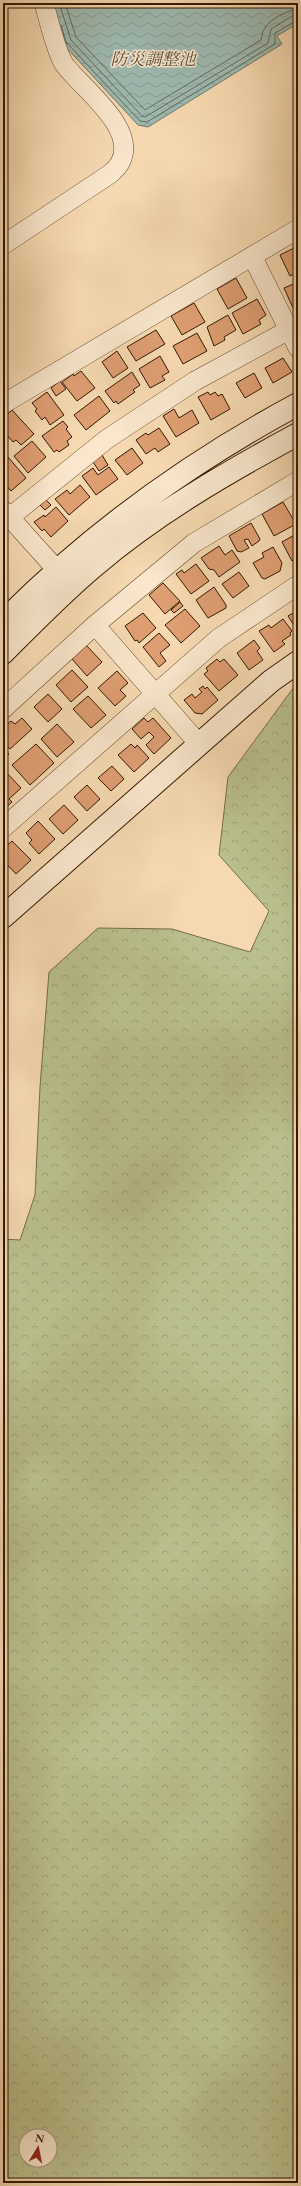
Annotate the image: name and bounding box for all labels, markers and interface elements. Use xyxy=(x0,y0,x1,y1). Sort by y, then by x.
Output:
water label: 防災調整池 xyxy=(111,48,197,70)
north arrow xyxy=(18,2128,58,2168)
text: N xyxy=(34,2130,45,2146)

